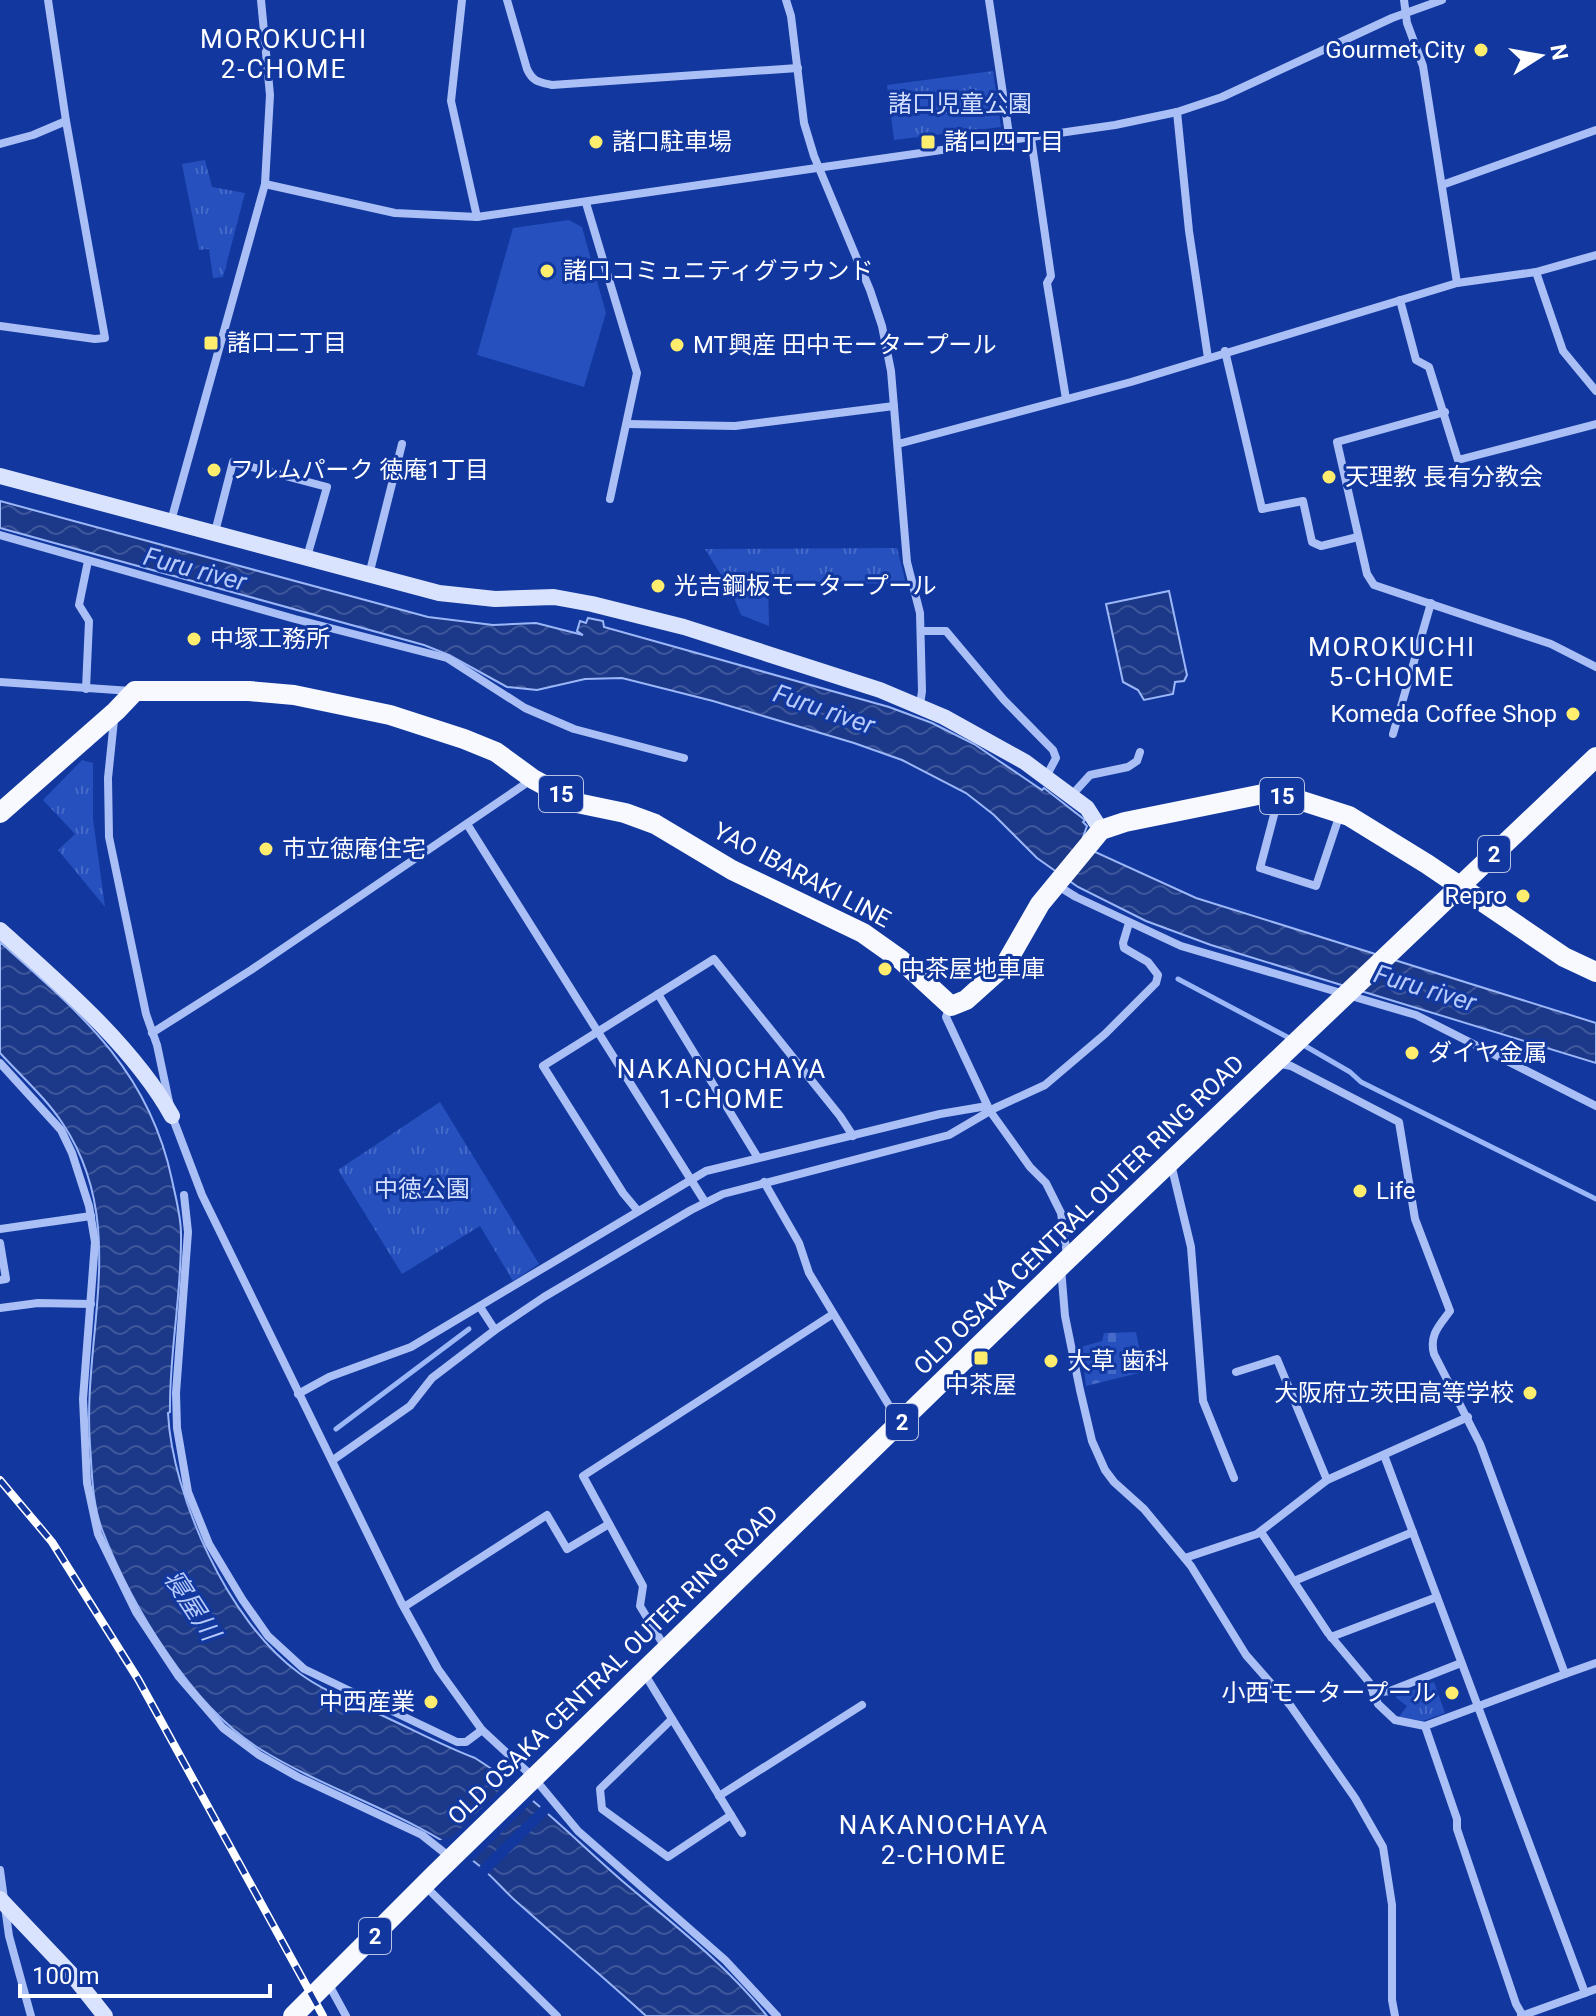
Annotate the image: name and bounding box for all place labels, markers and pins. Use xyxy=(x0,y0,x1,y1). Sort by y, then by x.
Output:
place label: Gourmet City xyxy=(1325,36,1466,64)
marker: Gourmet City xyxy=(1472,41,1490,59)
place label: 諸口駐車場 xyxy=(612,128,732,156)
place label: 諸口四丁目 xyxy=(944,128,1064,156)
marker: 諸口駐車場 xyxy=(587,133,605,151)
marker: 諸口四丁目 xyxy=(919,133,937,151)
place label: 諸口コミュニティグラウンド xyxy=(563,257,874,285)
marker: 諸口コミュニティグラウンド xyxy=(538,262,556,280)
place label: 諸口二丁目 xyxy=(227,329,347,357)
place label: MT興産 田中モータープール xyxy=(693,331,996,359)
marker: 諸口二丁目 xyxy=(202,334,220,352)
marker: MT興産 田中モータープール xyxy=(668,336,686,354)
place label: フルムパーク 徳庵1丁目 xyxy=(230,456,489,484)
marker: フルムパーク 徳庵1丁目 xyxy=(205,461,223,479)
place label: 天理教 長有分教会 xyxy=(1345,463,1543,491)
marker: 天理教 長有分教会 xyxy=(1320,468,1338,486)
place label: 光吉鋼板モータープール xyxy=(674,572,937,600)
marker: 光吉鋼板モータープール xyxy=(649,577,667,595)
place label: 中塚工務所 xyxy=(210,625,330,653)
marker: 中塚工務所 xyxy=(185,630,203,648)
place label: Komeda Coffee Shop xyxy=(1331,700,1557,728)
marker: Komeda Coffee Shop xyxy=(1564,705,1582,723)
place label: 市立徳庵住宅 xyxy=(282,835,426,863)
marker: 市立徳庵住宅 xyxy=(257,840,275,858)
place label: Repro xyxy=(1444,882,1507,910)
marker: Repro xyxy=(1514,887,1532,905)
place label: 中茶屋地車庫 xyxy=(901,955,1045,983)
marker: 中茶屋地車庫 xyxy=(876,960,894,978)
place label: ダイヤ金属 xyxy=(1428,1039,1547,1067)
marker: ダイヤ金属 xyxy=(1403,1044,1421,1062)
place label: Life xyxy=(1376,1177,1416,1205)
marker: Life xyxy=(1351,1182,1369,1200)
place label: 大草 歯科 xyxy=(1067,1347,1169,1375)
marker: 中茶屋 xyxy=(972,1349,990,1367)
marker: 大草 歯科 xyxy=(1042,1352,1060,1370)
place label: 中茶屋 xyxy=(945,1371,1017,1399)
place label: 大阪府立茨田高等学校 xyxy=(1274,1379,1514,1407)
marker: 大阪府立茨田高等学校 xyxy=(1521,1384,1539,1402)
place label: 小西モータープール xyxy=(1221,1679,1436,1707)
marker: 小西モータープール xyxy=(1443,1684,1461,1702)
place label: 中西産業 xyxy=(319,1688,415,1716)
marker: 中西産業 xyxy=(422,1693,440,1711)

